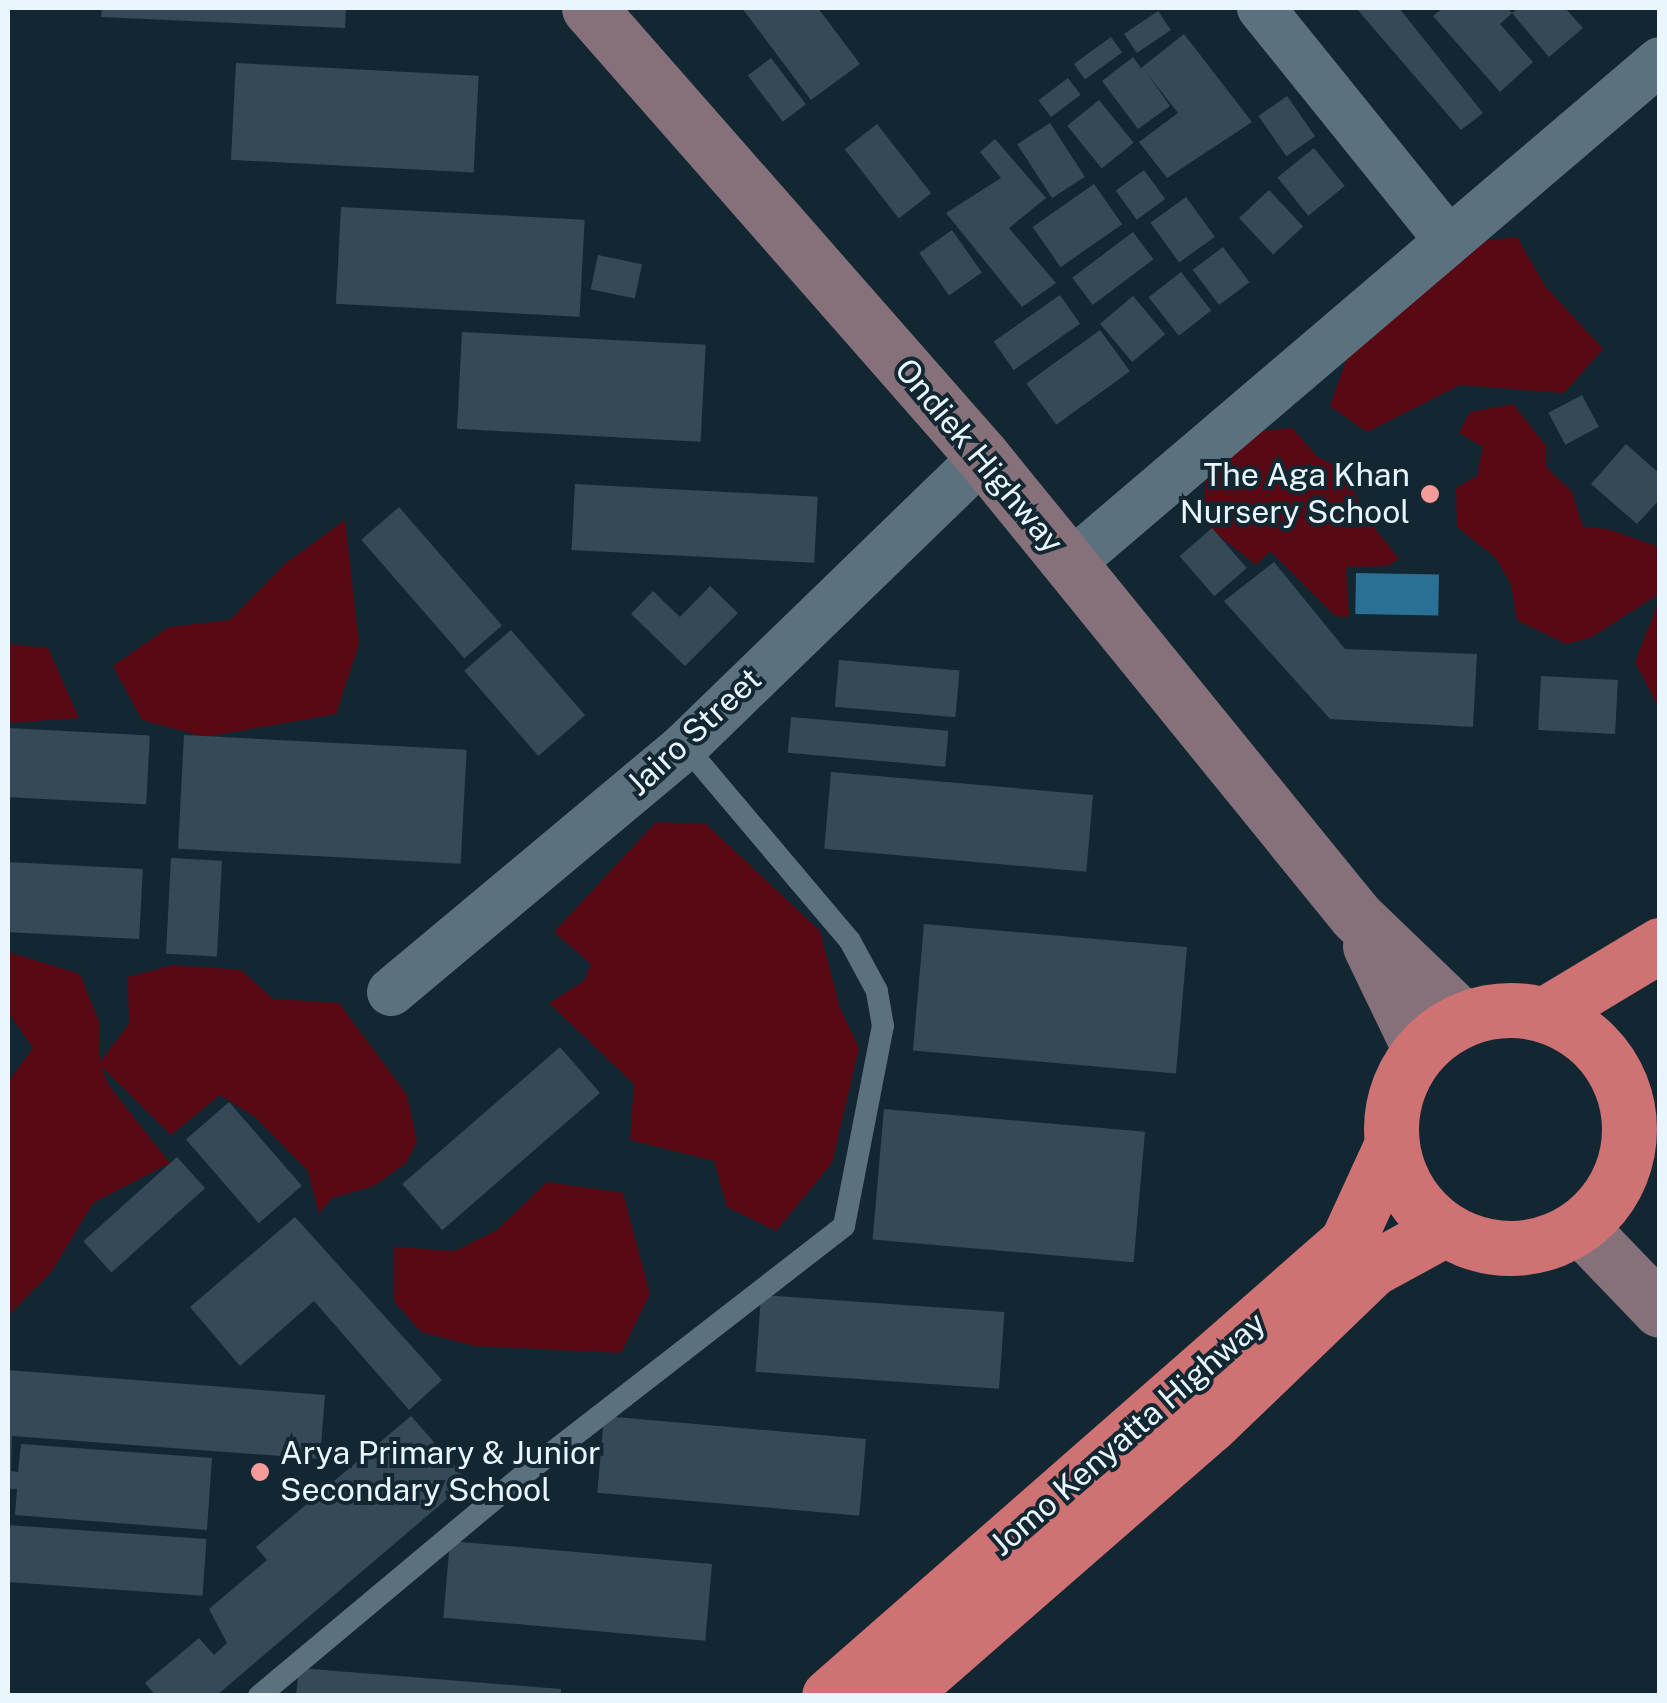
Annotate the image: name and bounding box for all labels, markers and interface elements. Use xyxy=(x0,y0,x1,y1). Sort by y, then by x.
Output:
street label: Ondiek Highway xyxy=(887,351,1071,561)
place label: The Aga Khan Nursery School xyxy=(1180,457,1410,532)
marker: The Aga Khan Nursery School xyxy=(1419,483,1441,505)
street label: Jairo Street xyxy=(619,660,769,804)
street label: Jomo Kenyatta Highway xyxy=(982,1304,1274,1564)
place label: Arya Primary & Junior Secondary School xyxy=(280,1435,601,1510)
marker: Arya Primary & Junior Secondary School xyxy=(249,1461,271,1483)

